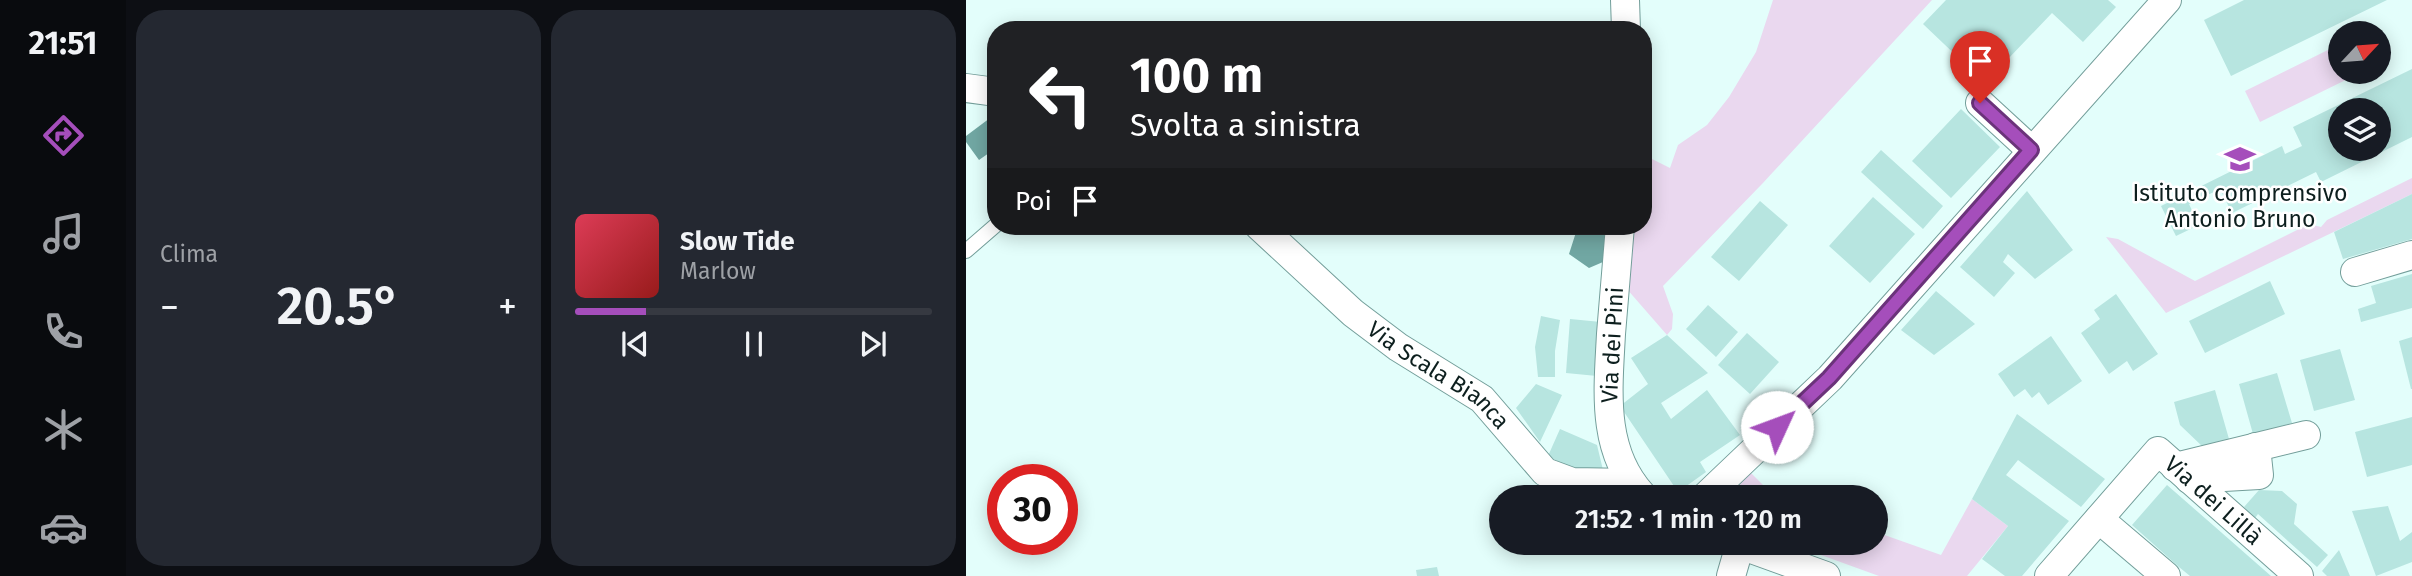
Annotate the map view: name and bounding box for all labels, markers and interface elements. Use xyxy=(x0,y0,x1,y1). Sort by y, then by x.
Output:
north arrow xyxy=(2328,21,2390,84)
map controls xyxy=(2328,21,2391,161)
text: 21:51 xyxy=(29,24,97,62)
pin xyxy=(1950,31,2010,103)
icon: arrive xyxy=(1961,42,1999,80)
text: 100 m xyxy=(1130,46,1263,105)
icon: left xyxy=(1015,49,1106,140)
button: layers xyxy=(2328,98,2391,161)
text: Svolta a sinistra xyxy=(1130,106,1361,144)
icon: directions xyxy=(39,111,88,160)
school or university icon: Istituto comprensivo Antonio Bruno xyxy=(2223,142,2257,176)
place label: Istituto comprensivo Antonio Bruno xyxy=(2133,179,2347,233)
icon: arrive xyxy=(1066,182,1104,220)
text: Poi xyxy=(1015,186,1052,217)
icon: music xyxy=(39,209,88,258)
text: Slow Tide xyxy=(680,226,795,257)
text: Clima xyxy=(160,240,218,268)
text: Marlow xyxy=(680,257,756,285)
text: 20.5° xyxy=(277,275,400,338)
text: − xyxy=(160,284,179,330)
text: + xyxy=(498,284,517,330)
street label: Via dei Pini xyxy=(1595,286,1629,404)
icon: phone xyxy=(39,307,88,356)
street label: Via Scala Bianca xyxy=(1362,315,1515,435)
icon: previous xyxy=(616,325,654,363)
icon: pause xyxy=(735,325,773,363)
icon: next xyxy=(854,325,892,363)
position arrow xyxy=(1740,390,1814,464)
icon: climate xyxy=(39,405,88,454)
street label: Via dei Lillà xyxy=(2159,450,2268,551)
speed limit sign: 30 xyxy=(987,464,1078,555)
icon: car xyxy=(39,503,88,552)
text: 21:52 · 1 min · 120 m xyxy=(1575,504,1802,535)

